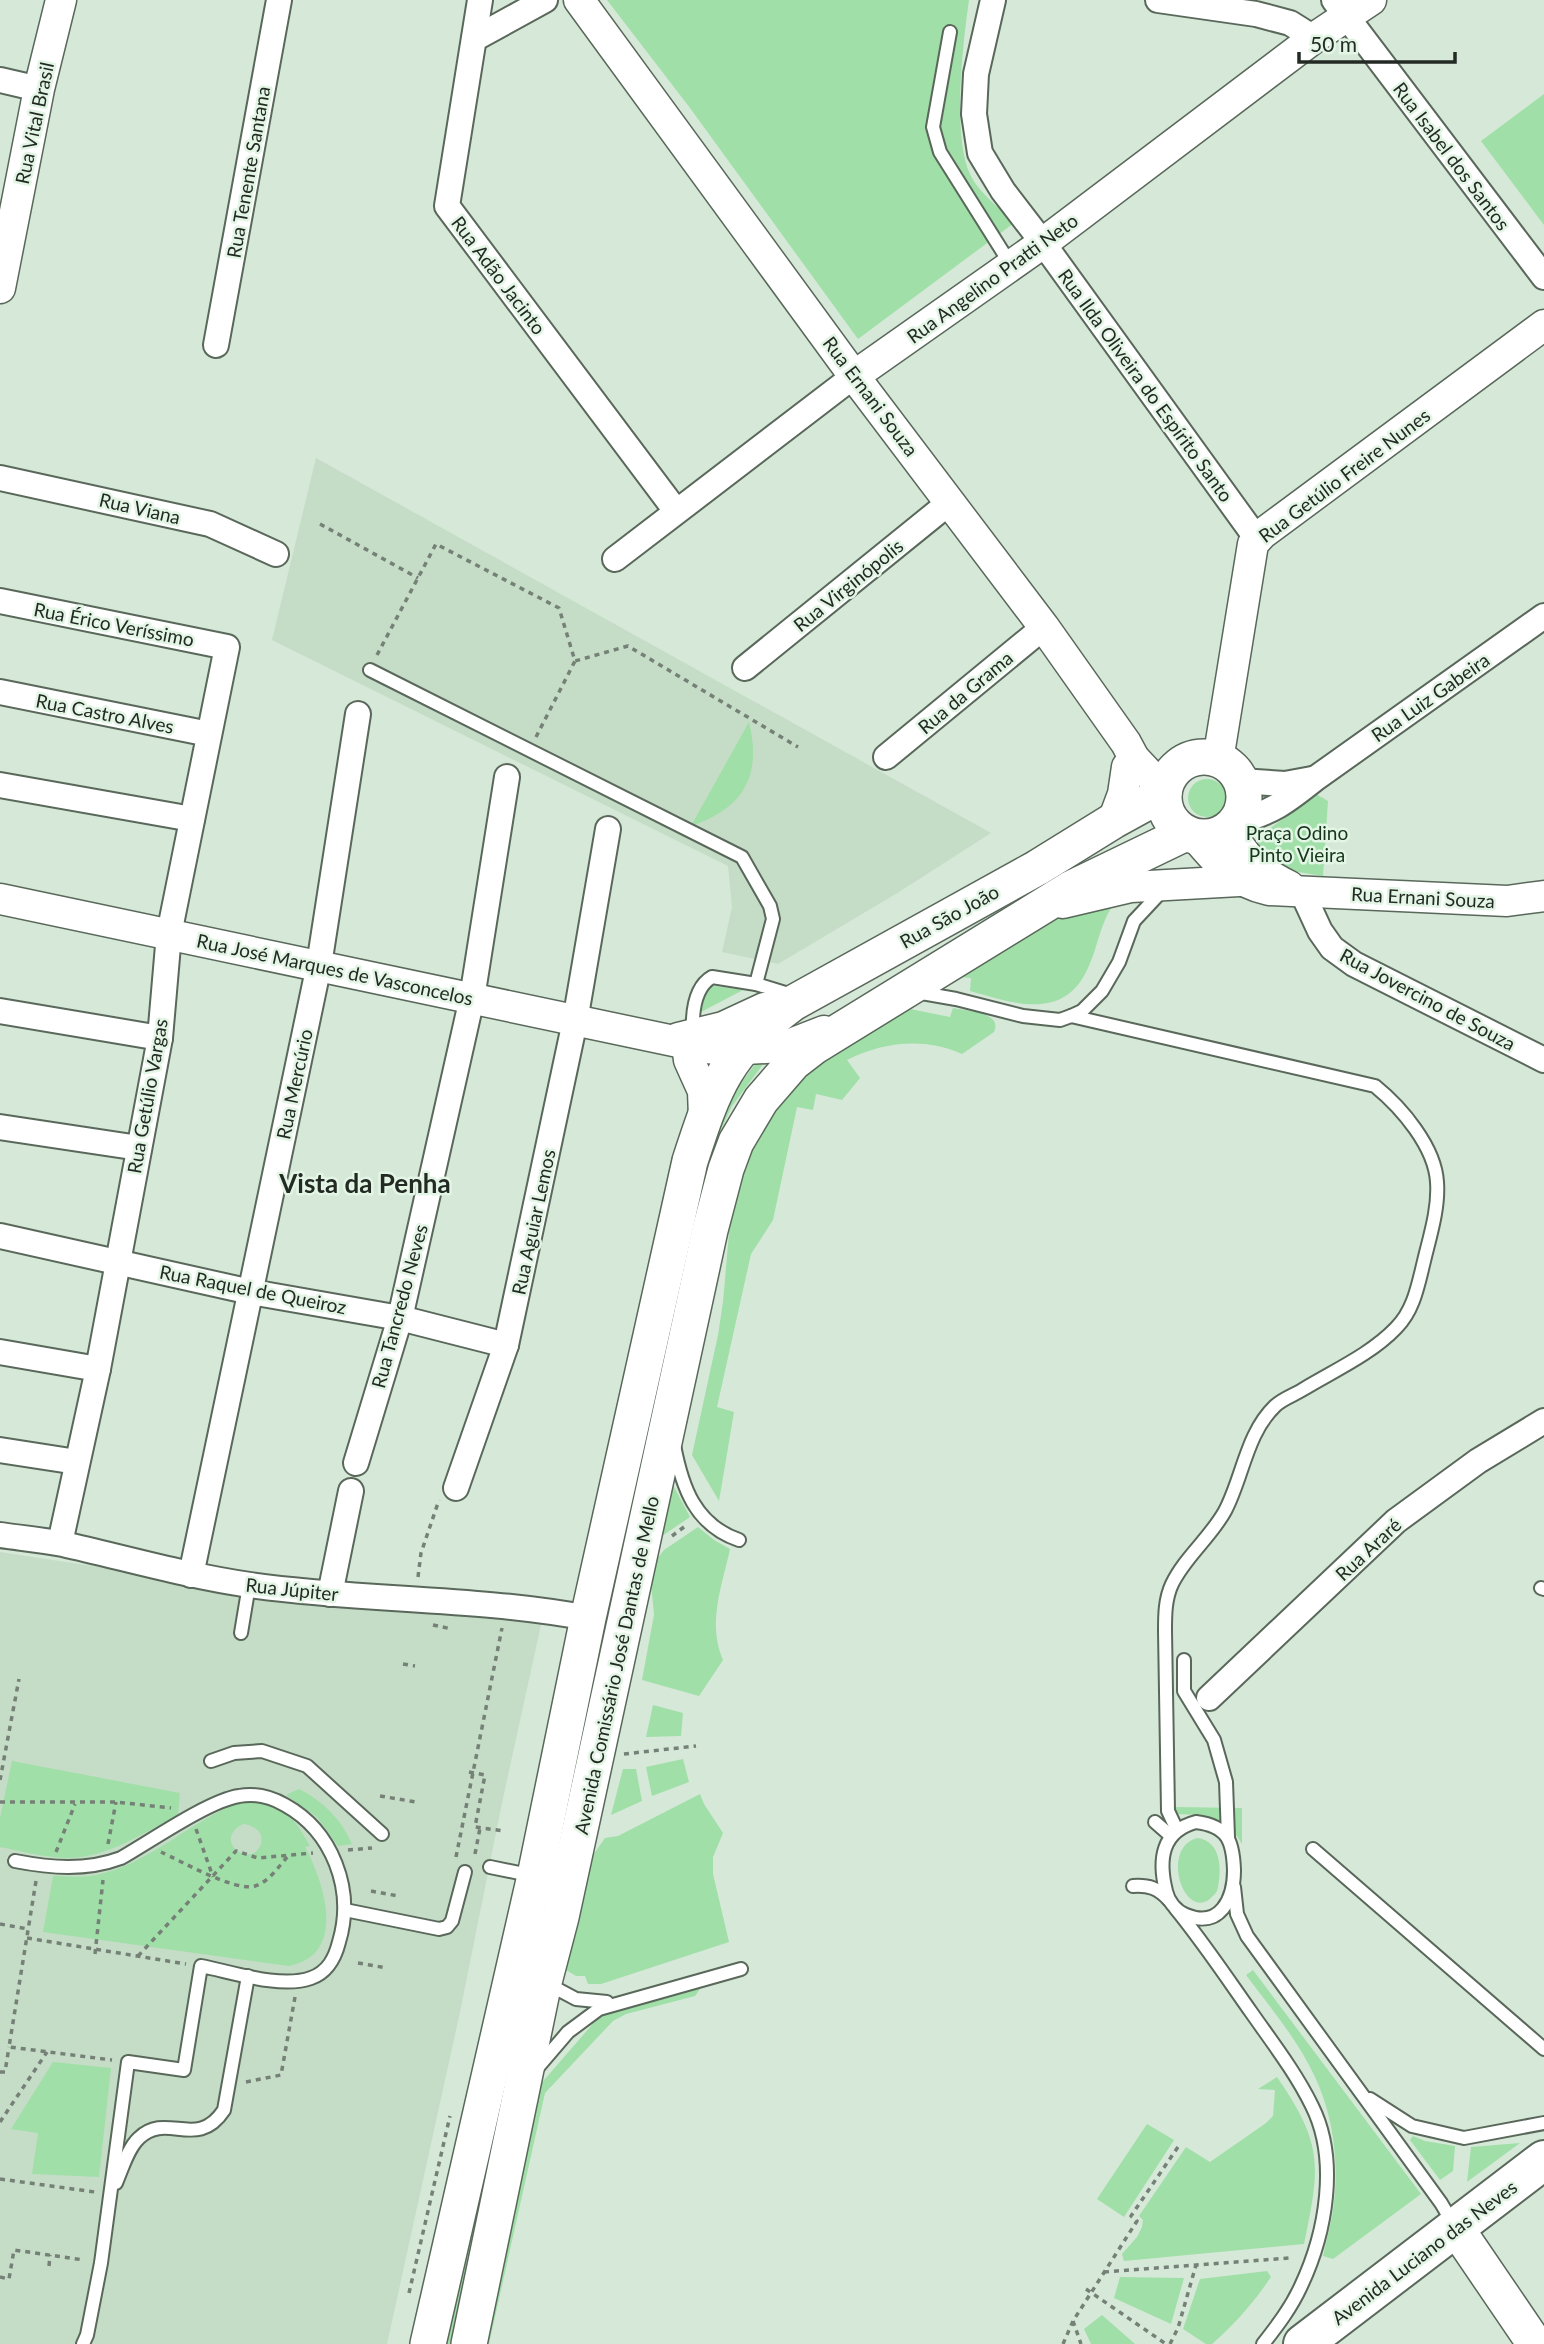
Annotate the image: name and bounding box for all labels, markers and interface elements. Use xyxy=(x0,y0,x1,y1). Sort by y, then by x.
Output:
scale bar xyxy=(1299,21,1455,65)
text: 50 m xyxy=(1310,31,1357,56)
street label: Rua Vital Brasil xyxy=(10,60,58,186)
street label: Rua Isabel dos Santos xyxy=(1389,77,1515,235)
street label: Rua Tenente Santana xyxy=(222,84,274,260)
street label: Rua Angelino Pratti Neto xyxy=(902,208,1082,348)
street label: Rua Adão Jacinto xyxy=(447,211,551,339)
street label: Rua Ilda Oliveira do Espírito Santo xyxy=(1054,264,1238,506)
street label: Rua Ernani Souza xyxy=(819,332,923,460)
street label: Rua Getúlio Freire Nunes xyxy=(1254,403,1434,547)
street label: Rua Viana xyxy=(97,487,183,529)
street label: Rua Virginópolis xyxy=(789,534,907,636)
street label: Rua Érico Veríssimo xyxy=(32,597,196,651)
street label: Rua da Grama xyxy=(913,646,1017,738)
street label: Rua Luiz Gabeira xyxy=(1366,648,1494,746)
street label: Rua Castro Alves xyxy=(34,688,176,738)
park label: Praça Odino Pinto Vieira xyxy=(1246,821,1348,866)
street label: Rua São João xyxy=(895,879,1003,953)
street label: Rua Ernani Souza xyxy=(1351,882,1495,912)
street label: Rua José Marques de Vasconcelos xyxy=(195,928,475,1010)
street label: Rua Jovercino de Souza xyxy=(1336,943,1520,1055)
street label: Rua Getúlio Vargas xyxy=(122,1017,172,1175)
street label: Rua Mercúrio xyxy=(271,1027,317,1141)
street label: Rua Aguiar Lemos xyxy=(506,1147,560,1297)
district label: Vista da Penha xyxy=(278,1167,451,1199)
street label: Rua Tancredo Neves xyxy=(366,1222,432,1390)
street label: Rua Raquel de Queiroz xyxy=(158,1260,348,1318)
street label: Avenida Comissário José Dantas de Mello xyxy=(569,1494,663,1836)
street label: Rua Araré xyxy=(1330,1513,1406,1585)
street label: Rua Júpiter xyxy=(244,1573,340,1605)
street label: Avenida Luciano das Neves xyxy=(1327,2175,1521,2329)

